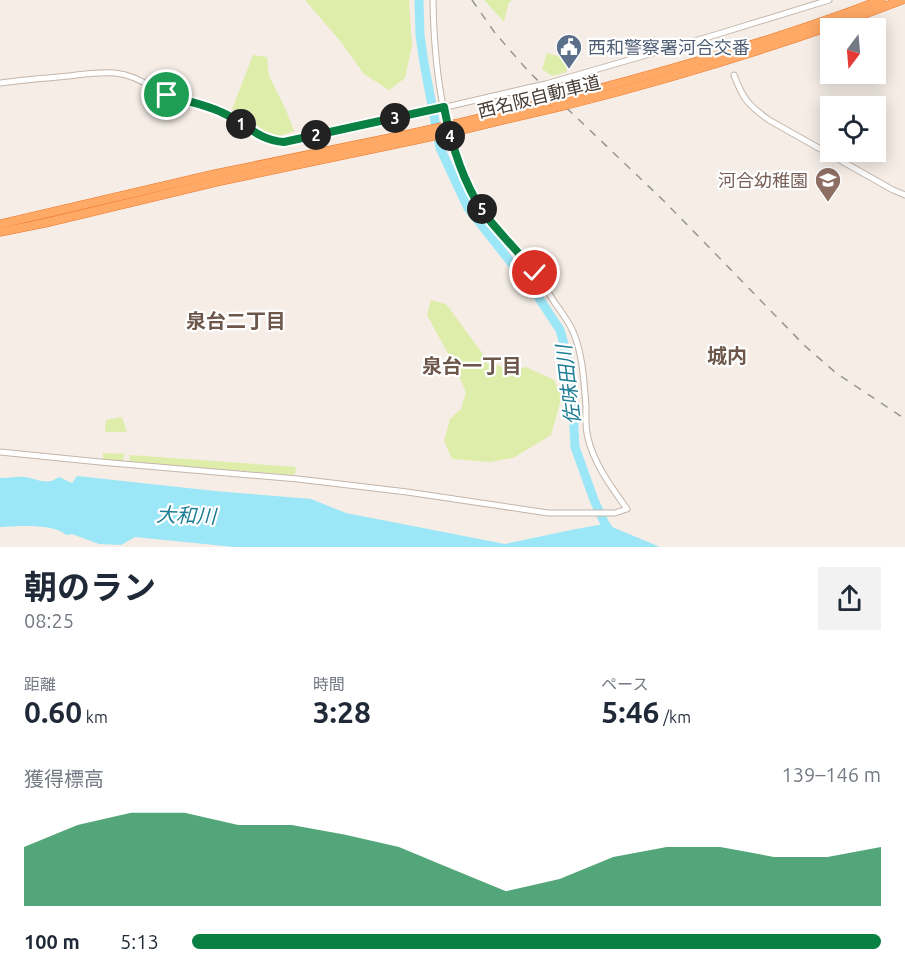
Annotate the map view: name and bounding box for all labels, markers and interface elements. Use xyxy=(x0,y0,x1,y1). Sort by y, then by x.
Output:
north arrow xyxy=(820,18,886,84)
map controls xyxy=(820,18,886,162)
public building icon: 西和警察署河合交番 xyxy=(554,32,584,70)
place label: 西和警察署河合交番 xyxy=(588,37,750,57)
pin xyxy=(141,69,192,120)
street label: 西名阪自動車道 xyxy=(475,71,603,121)
icon: arrive xyxy=(150,78,183,111)
button: locate xyxy=(820,96,886,162)
pin: 3 xyxy=(380,103,410,133)
pin: 1 xyxy=(226,109,256,139)
text: 3 xyxy=(390,109,400,127)
text: 1 xyxy=(236,115,246,133)
pin: 2 xyxy=(301,120,331,150)
pin: 4 xyxy=(435,121,465,151)
text: 2 xyxy=(311,126,321,144)
text: 4 xyxy=(445,127,455,145)
school or university icon: 河合幼稚園 xyxy=(813,165,843,203)
place label: 河合幼稚園 xyxy=(718,170,808,190)
pin: 5 xyxy=(467,194,497,224)
text: 5 xyxy=(477,200,487,218)
pin xyxy=(509,247,560,298)
icon: check xyxy=(518,256,551,289)
district label: 泉台二丁目 xyxy=(186,309,286,332)
water label: 佐味田川 xyxy=(551,342,584,426)
district label: 城内 xyxy=(707,344,747,367)
district label: 泉台一丁目 xyxy=(422,354,522,377)
water label: 大和川 xyxy=(156,502,218,528)
button: share xyxy=(818,567,881,630)
text: 朝のラン xyxy=(24,568,156,605)
text: 08:25 xyxy=(24,609,74,632)
text: 距離 xyxy=(24,675,56,693)
text: 時間 xyxy=(313,675,345,693)
text: ペース xyxy=(601,675,649,693)
text: 0.60 xyxy=(24,695,82,729)
text: 3:28 xyxy=(313,695,371,729)
text: 5:46 xyxy=(601,695,659,729)
text: km xyxy=(82,708,108,726)
text: /km xyxy=(659,708,691,726)
text: 139–146 m xyxy=(782,763,881,786)
text: 獲得標高 xyxy=(24,767,104,790)
text: 100 m xyxy=(24,930,80,953)
text: 5:13 xyxy=(120,930,159,953)

